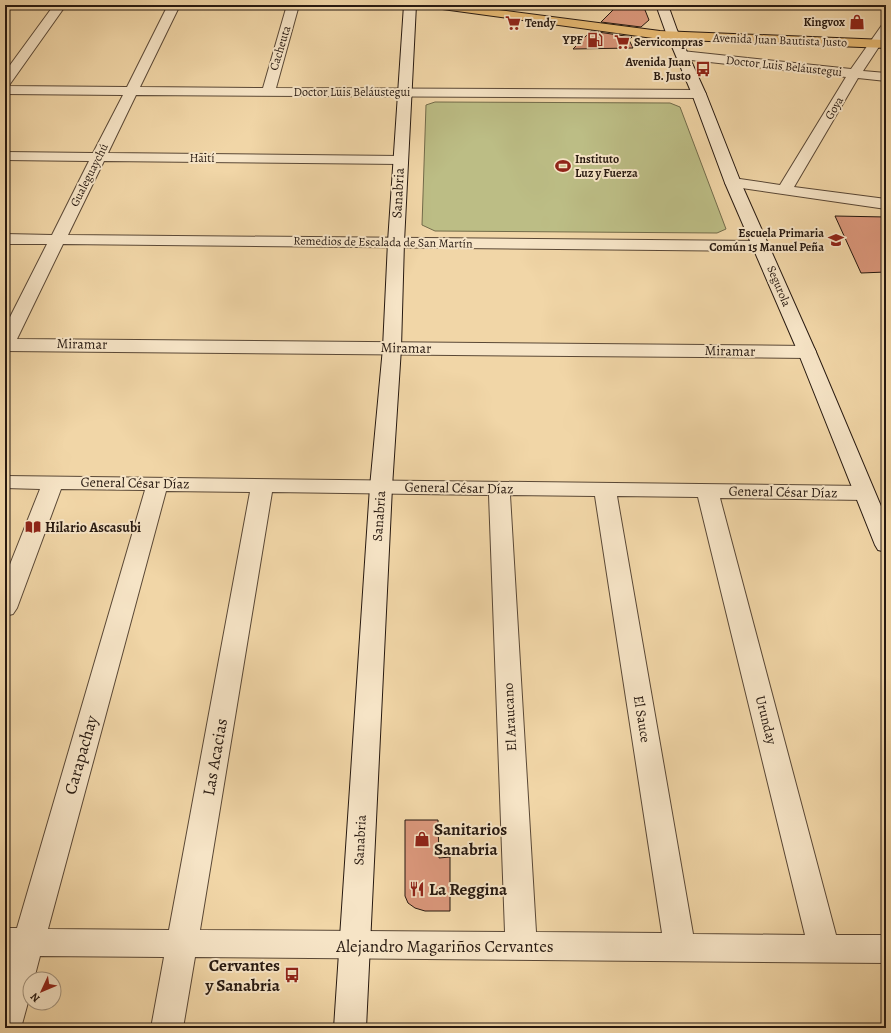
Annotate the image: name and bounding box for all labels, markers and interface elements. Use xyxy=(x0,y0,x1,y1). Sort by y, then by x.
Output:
shop icon: Kingvox xyxy=(848,13,866,31)
supermarket icon: Tendy xyxy=(504,14,522,32)
place label: Kingvox xyxy=(803,14,845,30)
place label: Tendy xyxy=(525,15,556,31)
street label: Cacheuta xyxy=(266,23,294,72)
street label: Avenida Juan Bautista Justo xyxy=(712,30,847,50)
fuel station icon: YPF xyxy=(586,31,604,49)
place label: YPF xyxy=(562,32,584,48)
supermarket icon: Servicompras xyxy=(613,33,631,51)
place label: Servicompras xyxy=(634,34,703,50)
street label: Doctor Luis Beláustegui xyxy=(725,52,843,80)
place label: Avenida Juan B. Justo xyxy=(624,54,691,84)
bus stop icon: Avenida Juan B. Justo xyxy=(694,60,712,78)
street label: Doctor Luis Beláustegui xyxy=(294,84,410,100)
street label: Goya xyxy=(821,93,847,123)
street label: Gualeguaychú xyxy=(66,140,112,209)
street label: Haití xyxy=(189,150,215,166)
place label: Instituto Luz y Fuerza xyxy=(575,151,638,181)
sports icon: Instituto Luz y Fuerza xyxy=(554,157,572,175)
street label: Sanabria xyxy=(387,167,409,219)
place label: Escuela Primaria Común 15 Manuel Peña xyxy=(709,225,824,255)
school or university icon: Escuela Primaria Común 15 Manuel Peña xyxy=(827,231,845,249)
street label: Remedios de Escalada de San Martín xyxy=(293,232,473,252)
street label: Segurola xyxy=(763,263,795,309)
street label: Miramar xyxy=(56,334,108,354)
street label: Miramar xyxy=(380,338,432,358)
street label: Miramar xyxy=(704,341,756,361)
street label: General César Díaz xyxy=(80,473,190,493)
street label: General César Díaz xyxy=(404,478,514,498)
street label: General César Díaz xyxy=(728,482,838,502)
street label: Sanabria xyxy=(368,490,390,542)
library icon: Hilario Ascasubi xyxy=(24,518,42,536)
place label: Hilario Ascasubi xyxy=(45,518,141,537)
street label: El Araucano xyxy=(499,682,521,752)
street label: Urunday xyxy=(751,693,781,747)
street label: El Sauce xyxy=(629,694,655,744)
street label: Carapachay xyxy=(59,712,103,797)
street label: Las Acacias xyxy=(197,716,233,797)
street label: Sanabria xyxy=(349,814,371,866)
place label: Sanitarios Sanabria xyxy=(434,818,507,861)
shop icon: Sanitarios Sanabria xyxy=(413,830,431,848)
place label: La Reggina xyxy=(429,878,508,901)
restaurant icon: La Reggina xyxy=(408,880,426,898)
street label: Alejandro Magariños Cervantes xyxy=(335,935,554,958)
place label: Cervantes y Sanabria xyxy=(204,954,281,997)
bus stop icon: Cervantes y Sanabria xyxy=(283,966,301,984)
north arrow xyxy=(22,971,62,1011)
text: N xyxy=(27,990,43,1006)

